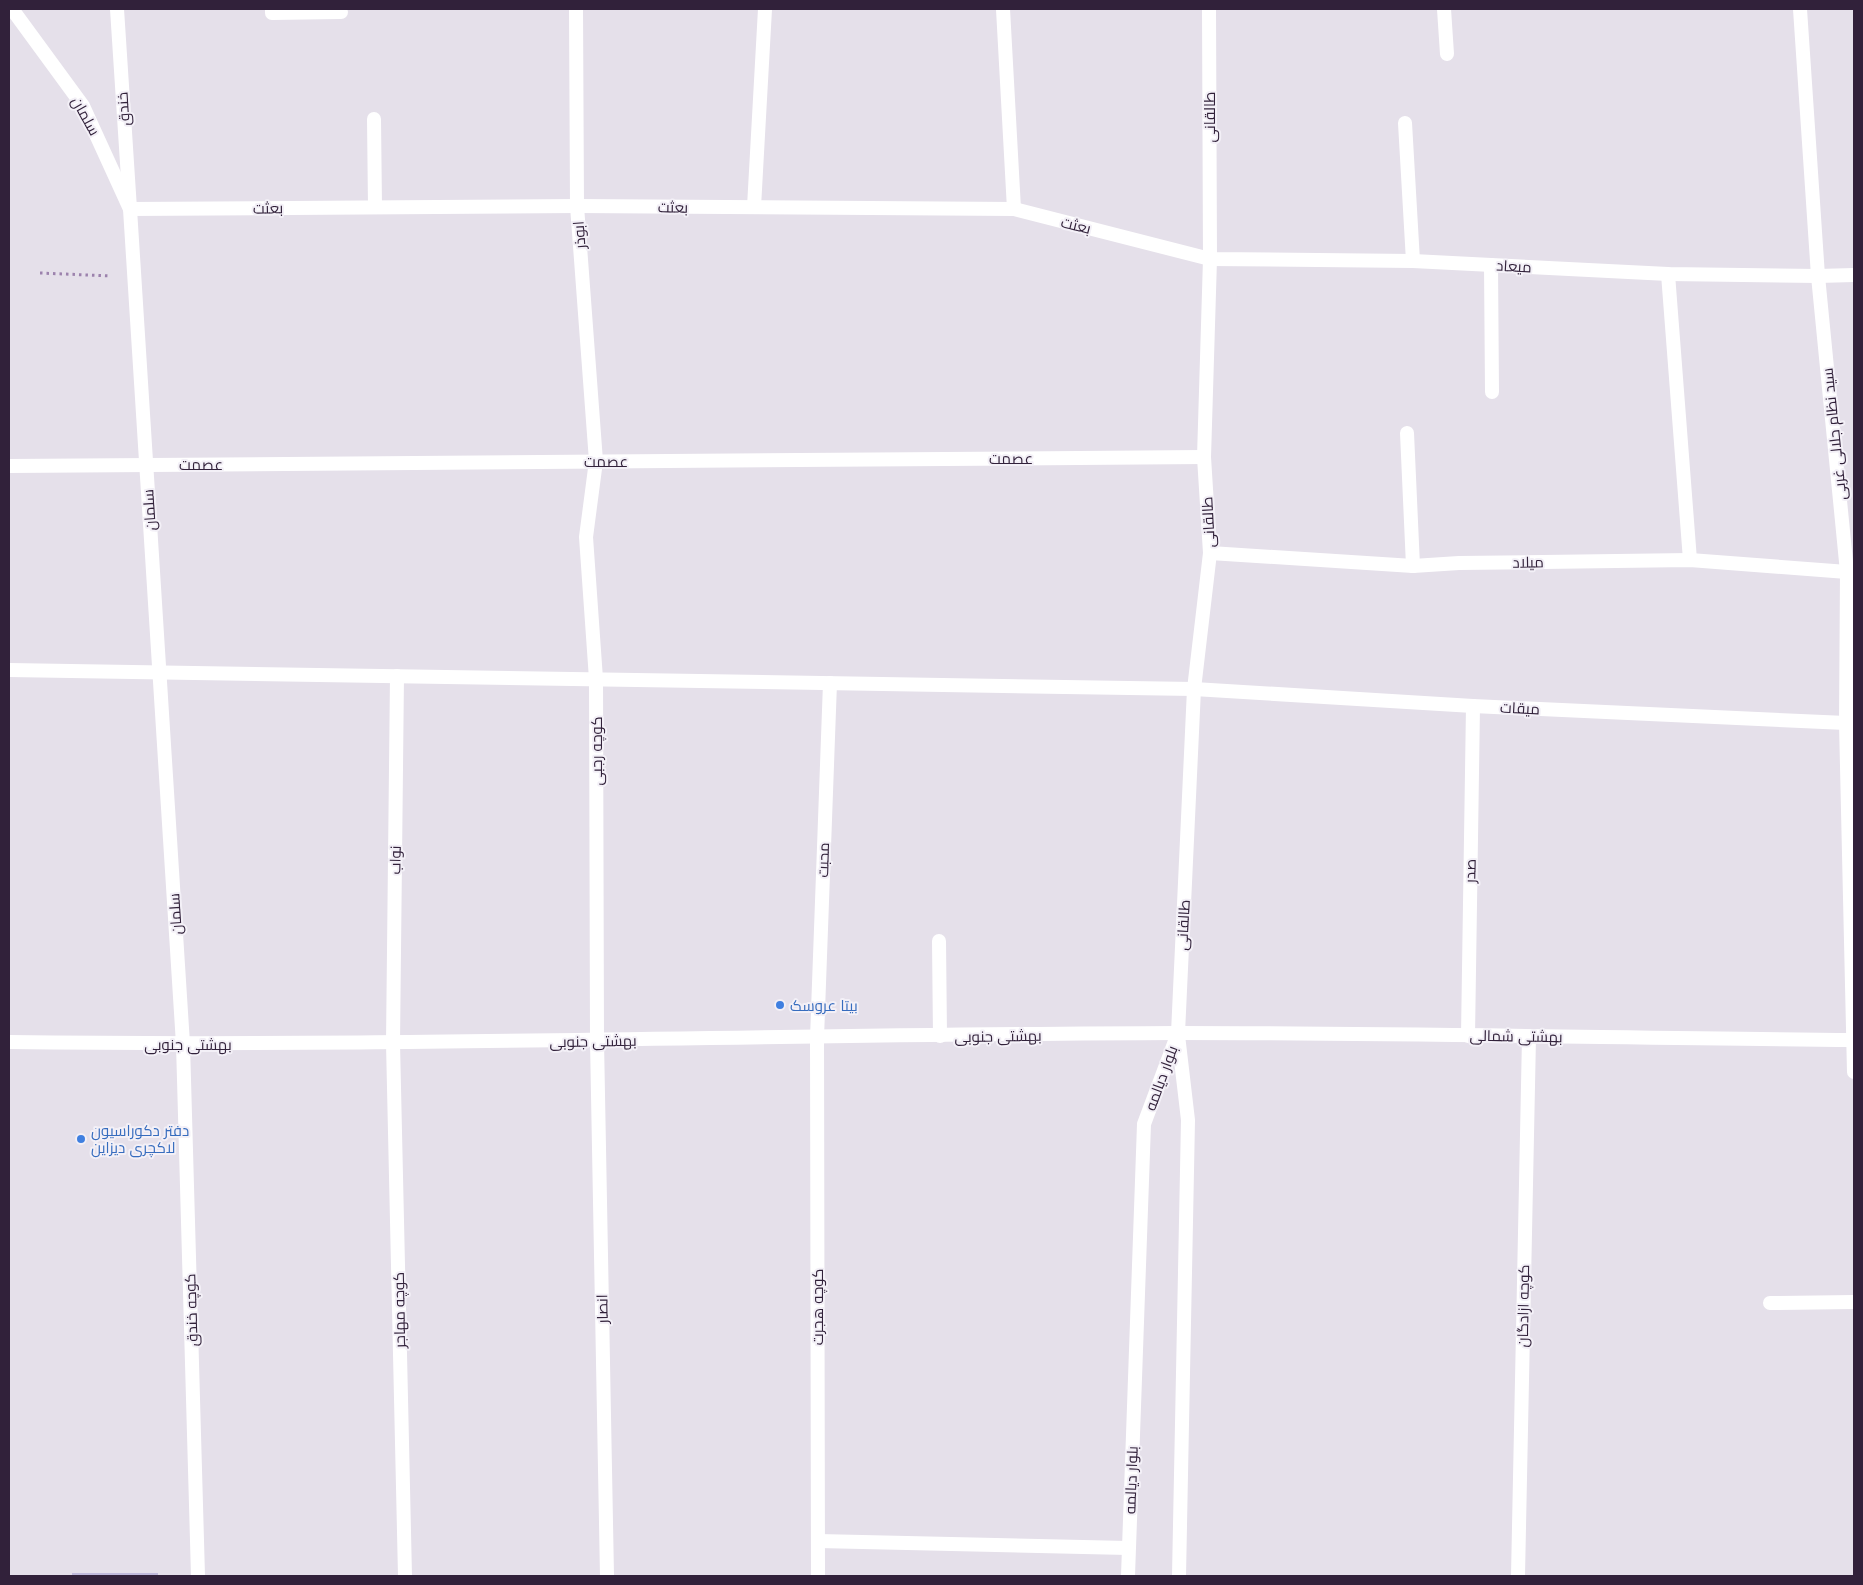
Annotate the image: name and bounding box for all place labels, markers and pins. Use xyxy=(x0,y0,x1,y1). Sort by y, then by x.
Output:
place label: بیتا عروسک xyxy=(790,997,858,1015)
marker: بیتا عروسک xyxy=(774,999,786,1011)
place label: دفتر دکوراسیون لاکچری دیزاین xyxy=(91,1122,189,1158)
marker: دفتر دکوراسیون لاکچری دیزاین xyxy=(75,1133,87,1145)

